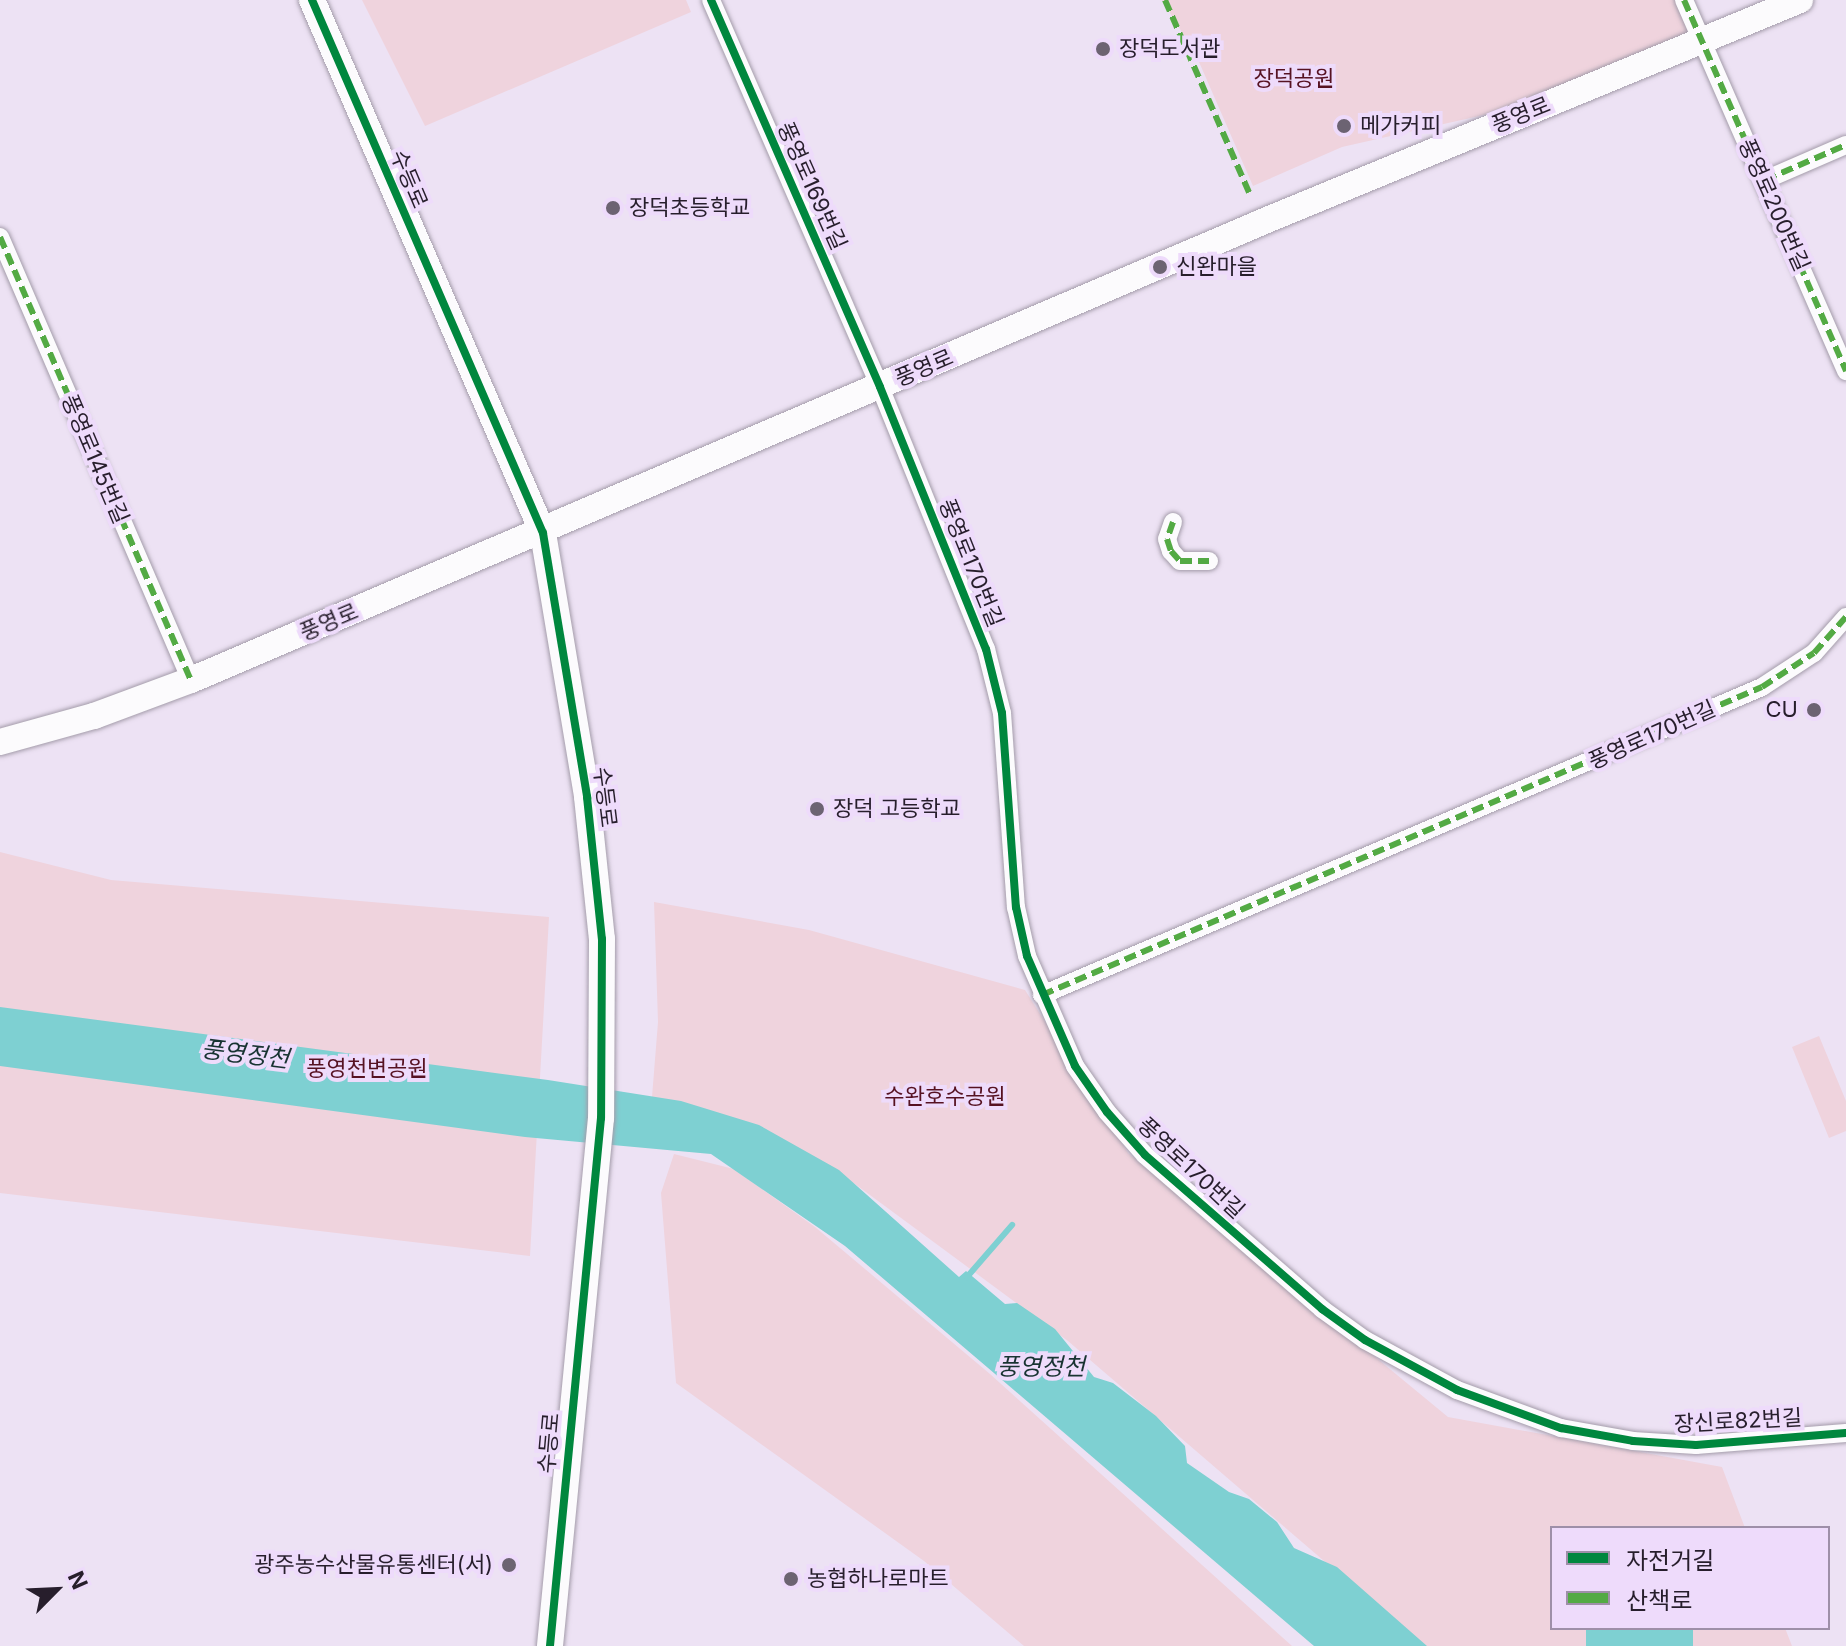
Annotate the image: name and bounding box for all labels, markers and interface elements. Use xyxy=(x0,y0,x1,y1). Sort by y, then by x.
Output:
place label: 장덕도서관 xyxy=(1119,36,1220,62)
marker: 장덕도서관 xyxy=(1094,40,1112,58)
park label: 장덕공원 xyxy=(1254,66,1334,92)
street label: 풍영로 xyxy=(1488,91,1554,139)
place label: 메가커피 xyxy=(1360,113,1441,139)
marker: 메가커피 xyxy=(1335,117,1353,135)
street label: 풍영로169번길 xyxy=(772,118,852,254)
street label: 풍영로200번길 xyxy=(1733,135,1815,275)
street label: 수등로 xyxy=(385,146,433,212)
place label: 장덕초등학교 xyxy=(629,195,750,221)
marker: 장덕초등학교 xyxy=(604,199,622,217)
place label: 신완마을 xyxy=(1176,254,1257,280)
marker: 신완마을 xyxy=(1151,258,1169,276)
street label: 풍영로 xyxy=(891,344,957,392)
street label: 풍영로145번길 xyxy=(56,390,134,528)
street label: 풍영로170번길 xyxy=(933,495,1009,631)
street label: 풍영로 xyxy=(296,598,362,646)
street label: 풍영로170번길 xyxy=(1584,695,1720,775)
place label: CU xyxy=(1766,697,1798,723)
marker: CU xyxy=(1805,701,1823,719)
street label: 수등로 xyxy=(588,765,622,829)
place label: 장덕 고등학교 xyxy=(833,796,961,822)
marker: 장덕 고등학교 xyxy=(808,800,826,818)
water label: 풍영정천 xyxy=(199,1034,291,1074)
park label: 풍영천변공원 xyxy=(306,1056,428,1082)
park label: 수완호수공원 xyxy=(884,1084,1006,1110)
street label: 풍영로170번길 xyxy=(1132,1112,1250,1224)
water label: 풍영정천 xyxy=(997,1353,1085,1381)
street label: 장신로82번길 xyxy=(1673,1404,1803,1438)
street label: 수등로 xyxy=(533,1412,565,1474)
legend xyxy=(1550,1526,1830,1630)
text: 자전거길 xyxy=(1626,1546,1714,1575)
north arrow xyxy=(16,1550,96,1630)
place label: 광주농수산물유통센터(서) xyxy=(254,1552,493,1578)
marker: 광주농수산물유통센터(서) xyxy=(500,1556,518,1574)
place label: 농협하나로마트 xyxy=(807,1566,949,1592)
text: N xyxy=(63,1567,93,1593)
marker: 농협하나로마트 xyxy=(782,1570,800,1588)
text: 산책로 xyxy=(1626,1586,1692,1615)

